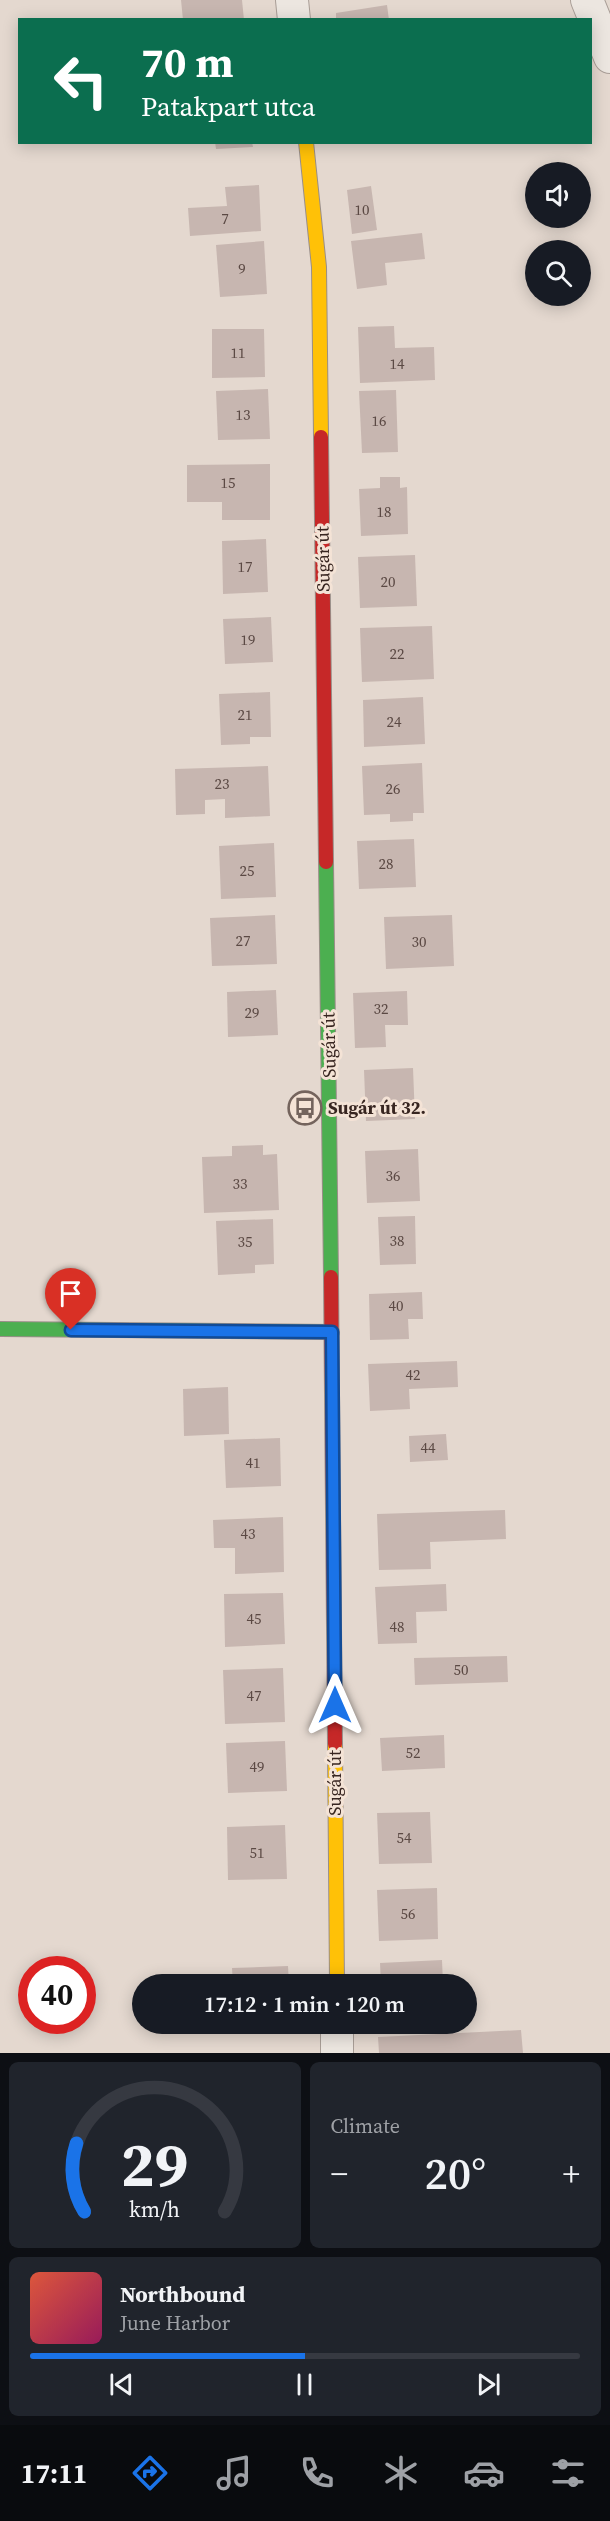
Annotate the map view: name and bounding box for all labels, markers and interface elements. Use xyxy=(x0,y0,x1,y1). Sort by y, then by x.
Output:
text: 70 m xyxy=(141,33,234,91)
icon: left xyxy=(42,42,120,120)
text: Patakpart utca xyxy=(141,88,315,125)
map controls xyxy=(525,162,591,306)
button: sound xyxy=(525,162,591,228)
house number: 10 xyxy=(354,199,370,220)
house number: 7 xyxy=(221,208,229,229)
button: search xyxy=(525,240,591,306)
house number: 9 xyxy=(238,258,246,279)
house number: 11 xyxy=(230,342,246,363)
house number: 14 xyxy=(389,353,405,374)
house number: 13 xyxy=(235,404,251,425)
house number: 16 xyxy=(371,410,387,431)
house number: 15 xyxy=(220,472,236,493)
house number: 18 xyxy=(376,501,392,522)
street label: Sugár út xyxy=(309,526,336,592)
house number: 17 xyxy=(237,556,253,577)
house number: 20 xyxy=(380,571,396,592)
house number: 19 xyxy=(240,629,256,650)
house number: 22 xyxy=(389,643,405,664)
house number: 21 xyxy=(237,704,253,725)
house number: 24 xyxy=(386,711,402,732)
house number: 23 xyxy=(214,773,230,794)
house number: 26 xyxy=(385,778,401,799)
house number: 28 xyxy=(378,853,394,874)
house number: 25 xyxy=(239,860,255,881)
house number: 27 xyxy=(235,930,251,951)
house number: 30 xyxy=(411,931,427,952)
house number: 32 xyxy=(373,998,389,1019)
house number: 29 xyxy=(244,1002,260,1023)
street label: Sugár út xyxy=(315,1012,342,1078)
bus stop icon: Sugár út 32. xyxy=(287,1090,323,1126)
place label: Sugár út 32. xyxy=(328,1095,426,1120)
house number: 36 xyxy=(385,1165,401,1186)
house number: 33 xyxy=(232,1173,248,1194)
house number: 38 xyxy=(389,1230,405,1251)
house number: 35 xyxy=(237,1231,253,1252)
pin xyxy=(45,1268,96,1330)
icon: arrive xyxy=(54,1277,87,1310)
house number: 40 xyxy=(388,1295,404,1316)
house number: 42 xyxy=(405,1364,421,1385)
house number: 44 xyxy=(420,1437,436,1458)
house number: 41 xyxy=(245,1452,261,1473)
house number: 43 xyxy=(240,1523,256,1544)
house number: 45 xyxy=(246,1608,262,1629)
house number: 48 xyxy=(389,1616,405,1637)
house number: 50 xyxy=(453,1659,469,1680)
position arrow xyxy=(303,1673,367,1737)
house number: 47 xyxy=(246,1685,262,1706)
house number: 52 xyxy=(405,1742,421,1763)
street label: Sugár út xyxy=(322,1750,347,1816)
house number: 49 xyxy=(249,1756,265,1777)
house number: 54 xyxy=(396,1827,412,1848)
house number: 51 xyxy=(249,1842,265,1863)
house number: 56 xyxy=(400,1903,416,1924)
speed limit sign: 40 xyxy=(18,1956,96,2034)
text: 17:12 · 1 min · 120 m xyxy=(204,1989,405,2019)
text: Climate xyxy=(331,2112,400,2140)
text: 29 xyxy=(121,2121,189,2207)
text: 20° xyxy=(424,2142,486,2204)
text: − xyxy=(331,2151,348,2196)
text: + xyxy=(563,2151,580,2196)
text: km/h xyxy=(129,2195,180,2224)
text: Northbound xyxy=(120,2279,245,2309)
text: June Harbor xyxy=(120,2309,230,2337)
icon: previous xyxy=(105,2368,138,2401)
icon: pause xyxy=(288,2368,321,2401)
icon: next xyxy=(472,2368,505,2401)
icon: directions xyxy=(129,2452,171,2494)
icon: music xyxy=(213,2452,255,2494)
icon: phone xyxy=(296,2452,338,2494)
icon: climate xyxy=(380,2452,422,2494)
icon: car xyxy=(463,2452,505,2494)
icon: filters xyxy=(547,2452,589,2494)
text: 17:11 xyxy=(21,2455,87,2492)

